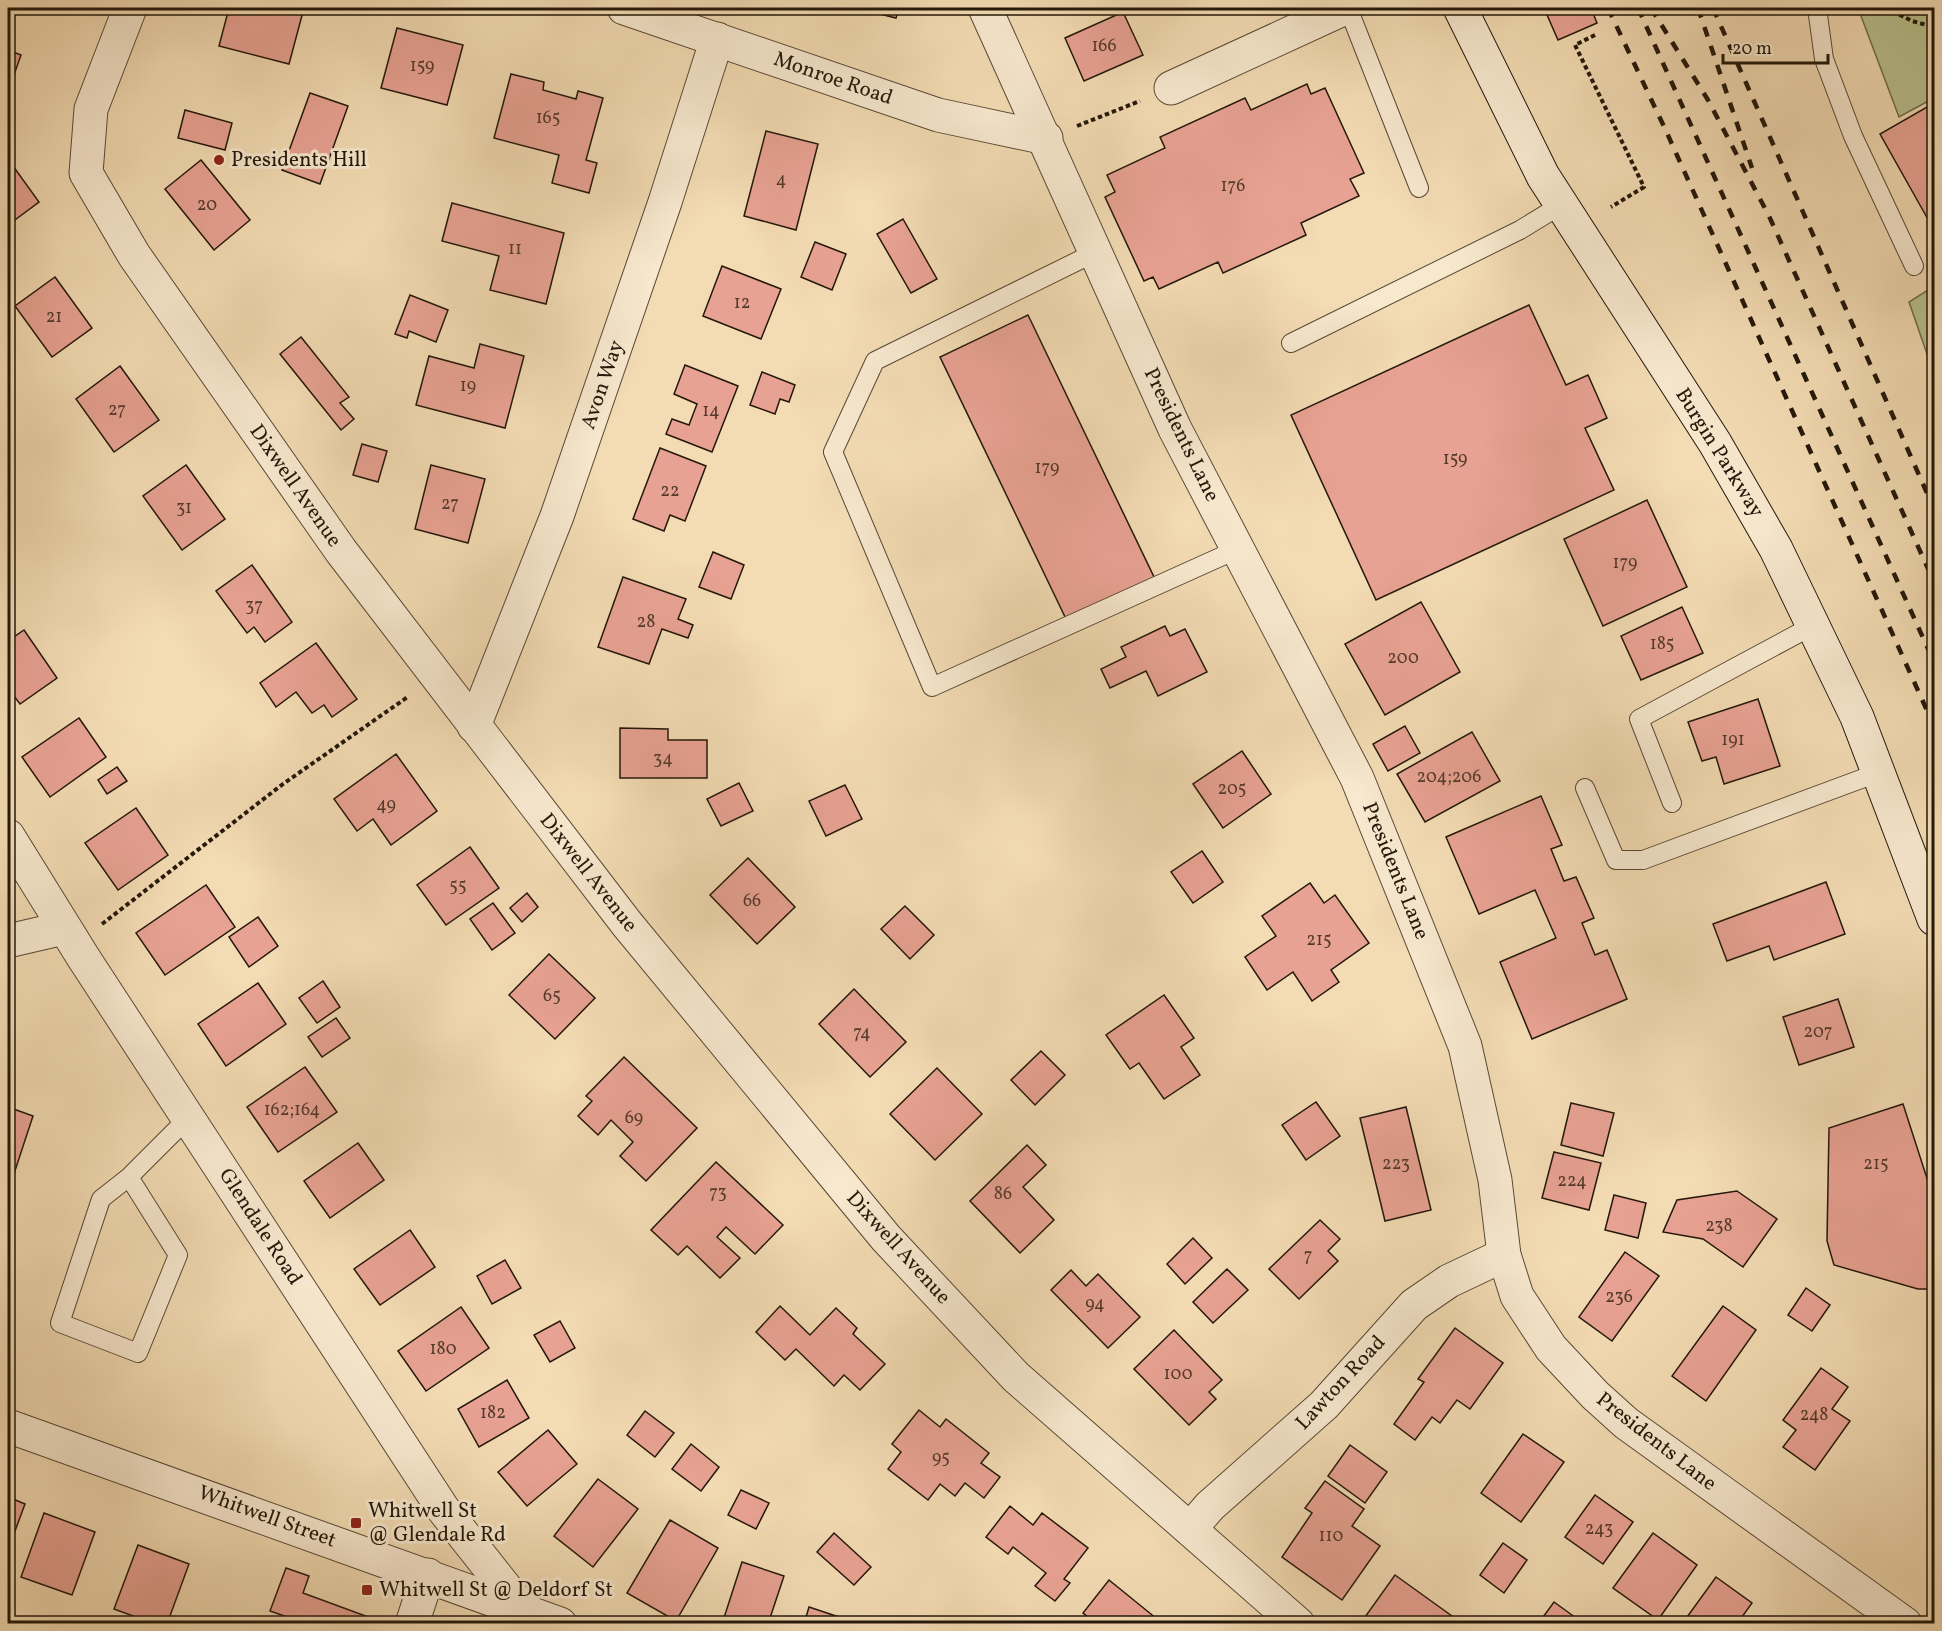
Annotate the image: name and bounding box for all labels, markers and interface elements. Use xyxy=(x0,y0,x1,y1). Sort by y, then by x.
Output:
scale bar xyxy=(1723,27,1828,65)
house number: 166 xyxy=(1091,34,1117,59)
text: 20 m xyxy=(1732,37,1772,62)
street label: Monroe Road xyxy=(769,45,897,113)
house number: 159 xyxy=(410,54,434,79)
house number: 165 xyxy=(536,106,560,131)
place label: Presidents Hill xyxy=(231,146,367,175)
marker: Presidents Hill xyxy=(212,153,226,167)
house number: 4 xyxy=(776,168,786,193)
house number: 176 xyxy=(1221,174,1245,199)
house number: 20 xyxy=(197,193,217,218)
house number: 11 xyxy=(508,237,522,262)
house number: 12 xyxy=(734,291,750,316)
house number: 21 xyxy=(46,305,62,330)
street label: Avon Way xyxy=(574,336,632,433)
street label: Presidents Lane xyxy=(1136,363,1226,507)
house number: 19 xyxy=(460,374,476,399)
street label: Burgin Parkway xyxy=(1668,383,1771,524)
house number: 27 xyxy=(108,398,126,423)
house number: 14 xyxy=(702,399,720,424)
street label: Dixwell Avenue xyxy=(242,419,348,553)
house number: 159 xyxy=(1443,447,1467,472)
house number: 179 xyxy=(1035,456,1059,481)
house number: 22 xyxy=(660,479,680,504)
house number: 27 xyxy=(441,492,459,517)
house number: 31 xyxy=(176,496,192,521)
house number: 179 xyxy=(1613,551,1637,576)
house number: 37 xyxy=(245,594,263,619)
house number: 28 xyxy=(637,610,655,635)
house number: 185 xyxy=(1650,632,1674,657)
house number: 200 xyxy=(1387,646,1419,671)
house number: 191 xyxy=(1721,728,1745,753)
house number: 34 xyxy=(653,747,673,772)
house number: 204;206 xyxy=(1417,765,1481,790)
house number: 205 xyxy=(1218,777,1246,802)
house number: 49 xyxy=(376,793,396,818)
street label: Presidents Lane xyxy=(1354,798,1436,944)
street label: Dixwell Avenue xyxy=(532,807,644,939)
house number: 55 xyxy=(449,874,467,899)
house number: 66 xyxy=(743,889,761,914)
house number: 215 xyxy=(1306,928,1332,953)
house number: 65 xyxy=(543,984,561,1009)
house number: 207 xyxy=(1803,1020,1833,1045)
house number: 74 xyxy=(853,1021,871,1046)
house number: 162;164 xyxy=(264,1098,320,1123)
house number: 69 xyxy=(625,1106,643,1131)
house number: 223 xyxy=(1382,1152,1410,1177)
house number: 215 xyxy=(1863,1152,1889,1177)
street label: Glendale Road xyxy=(211,1163,309,1291)
house number: 224 xyxy=(1557,1169,1587,1194)
house number: 73 xyxy=(709,1181,727,1206)
house number: 86 xyxy=(994,1182,1012,1207)
street label: Dixwell Avenue xyxy=(839,1185,957,1311)
house number: 238 xyxy=(1705,1214,1733,1239)
house number: 7 xyxy=(1304,1244,1312,1269)
house number: 236 xyxy=(1605,1285,1633,1310)
house number: 94 xyxy=(1085,1292,1105,1317)
street label: Lawton Road xyxy=(1289,1329,1393,1437)
house number: 180 xyxy=(430,1337,457,1362)
house number: 100 xyxy=(1164,1362,1193,1387)
street label: Presidents Lane xyxy=(1590,1386,1722,1498)
house number: 182 xyxy=(480,1401,506,1426)
house number: 248 xyxy=(1800,1403,1828,1428)
house number: 95 xyxy=(932,1446,950,1471)
street label: Whitwell Street xyxy=(194,1479,340,1555)
place label: Whitwell St @ Glendale Rd xyxy=(368,1497,506,1550)
marker: Whitwell St @ Glendale Rd xyxy=(349,1516,363,1530)
house number: 243 xyxy=(1585,1517,1613,1542)
house number: 110 xyxy=(1319,1524,1344,1549)
place label: Whitwell St @ Deldorf St xyxy=(379,1576,613,1605)
marker: Whitwell St @ Deldorf St xyxy=(360,1583,374,1597)

